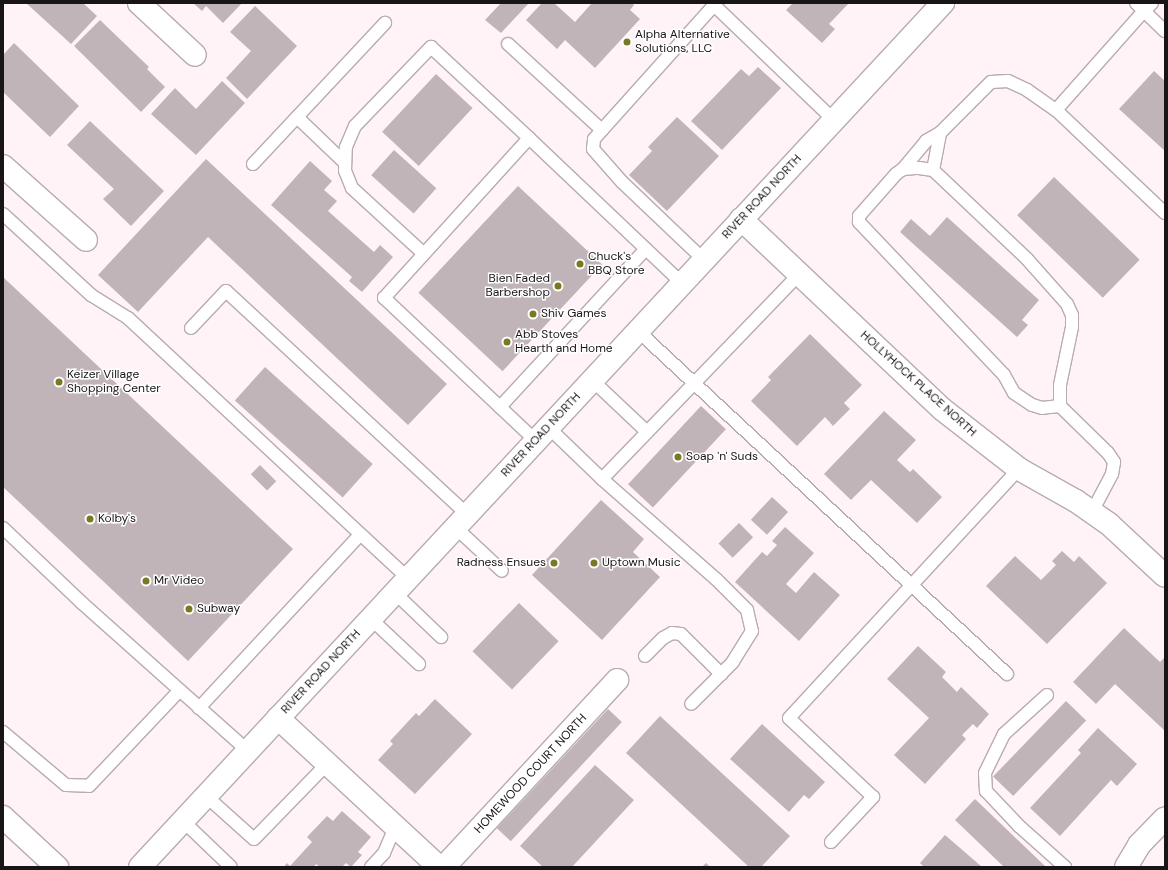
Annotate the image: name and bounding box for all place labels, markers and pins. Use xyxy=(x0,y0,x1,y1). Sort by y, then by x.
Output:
place label: Alpha Alternative Solutions, LLC xyxy=(635,28,730,56)
marker: Alpha Alternative Solutions, LLC xyxy=(622,37,632,47)
place label: Chuck's BBQ Store xyxy=(588,250,645,278)
marker: Chuck's BBQ Store xyxy=(575,259,585,269)
place label: Bien Faded Barbershop xyxy=(485,272,550,300)
marker: Bien Faded Barbershop xyxy=(553,281,563,291)
place label: Shiv Games xyxy=(541,307,606,321)
marker: Shiv Games xyxy=(528,309,538,319)
place label: Abb Stoves Hearth and Home xyxy=(515,328,613,356)
marker: Abb Stoves Hearth and Home xyxy=(502,337,512,347)
place label: Keizer Village Shopping Center xyxy=(67,368,161,396)
marker: Keizer Village Shopping Center xyxy=(54,377,64,387)
place label: Soap 'n' Suds xyxy=(686,450,758,464)
marker: Soap 'n' Suds xyxy=(673,452,683,462)
place label: Kolby's xyxy=(98,512,136,526)
marker: Kolby's xyxy=(85,514,95,524)
place label: Radness Ensues xyxy=(457,556,546,570)
place label: Uptown Music xyxy=(602,556,681,570)
marker: Radness Ensues xyxy=(549,558,559,568)
marker: Uptown Music xyxy=(589,558,599,568)
place label: Mr Video xyxy=(154,574,204,588)
marker: Mr Video xyxy=(141,576,151,586)
place label: Subway xyxy=(197,602,240,616)
marker: Subway xyxy=(184,604,194,614)

